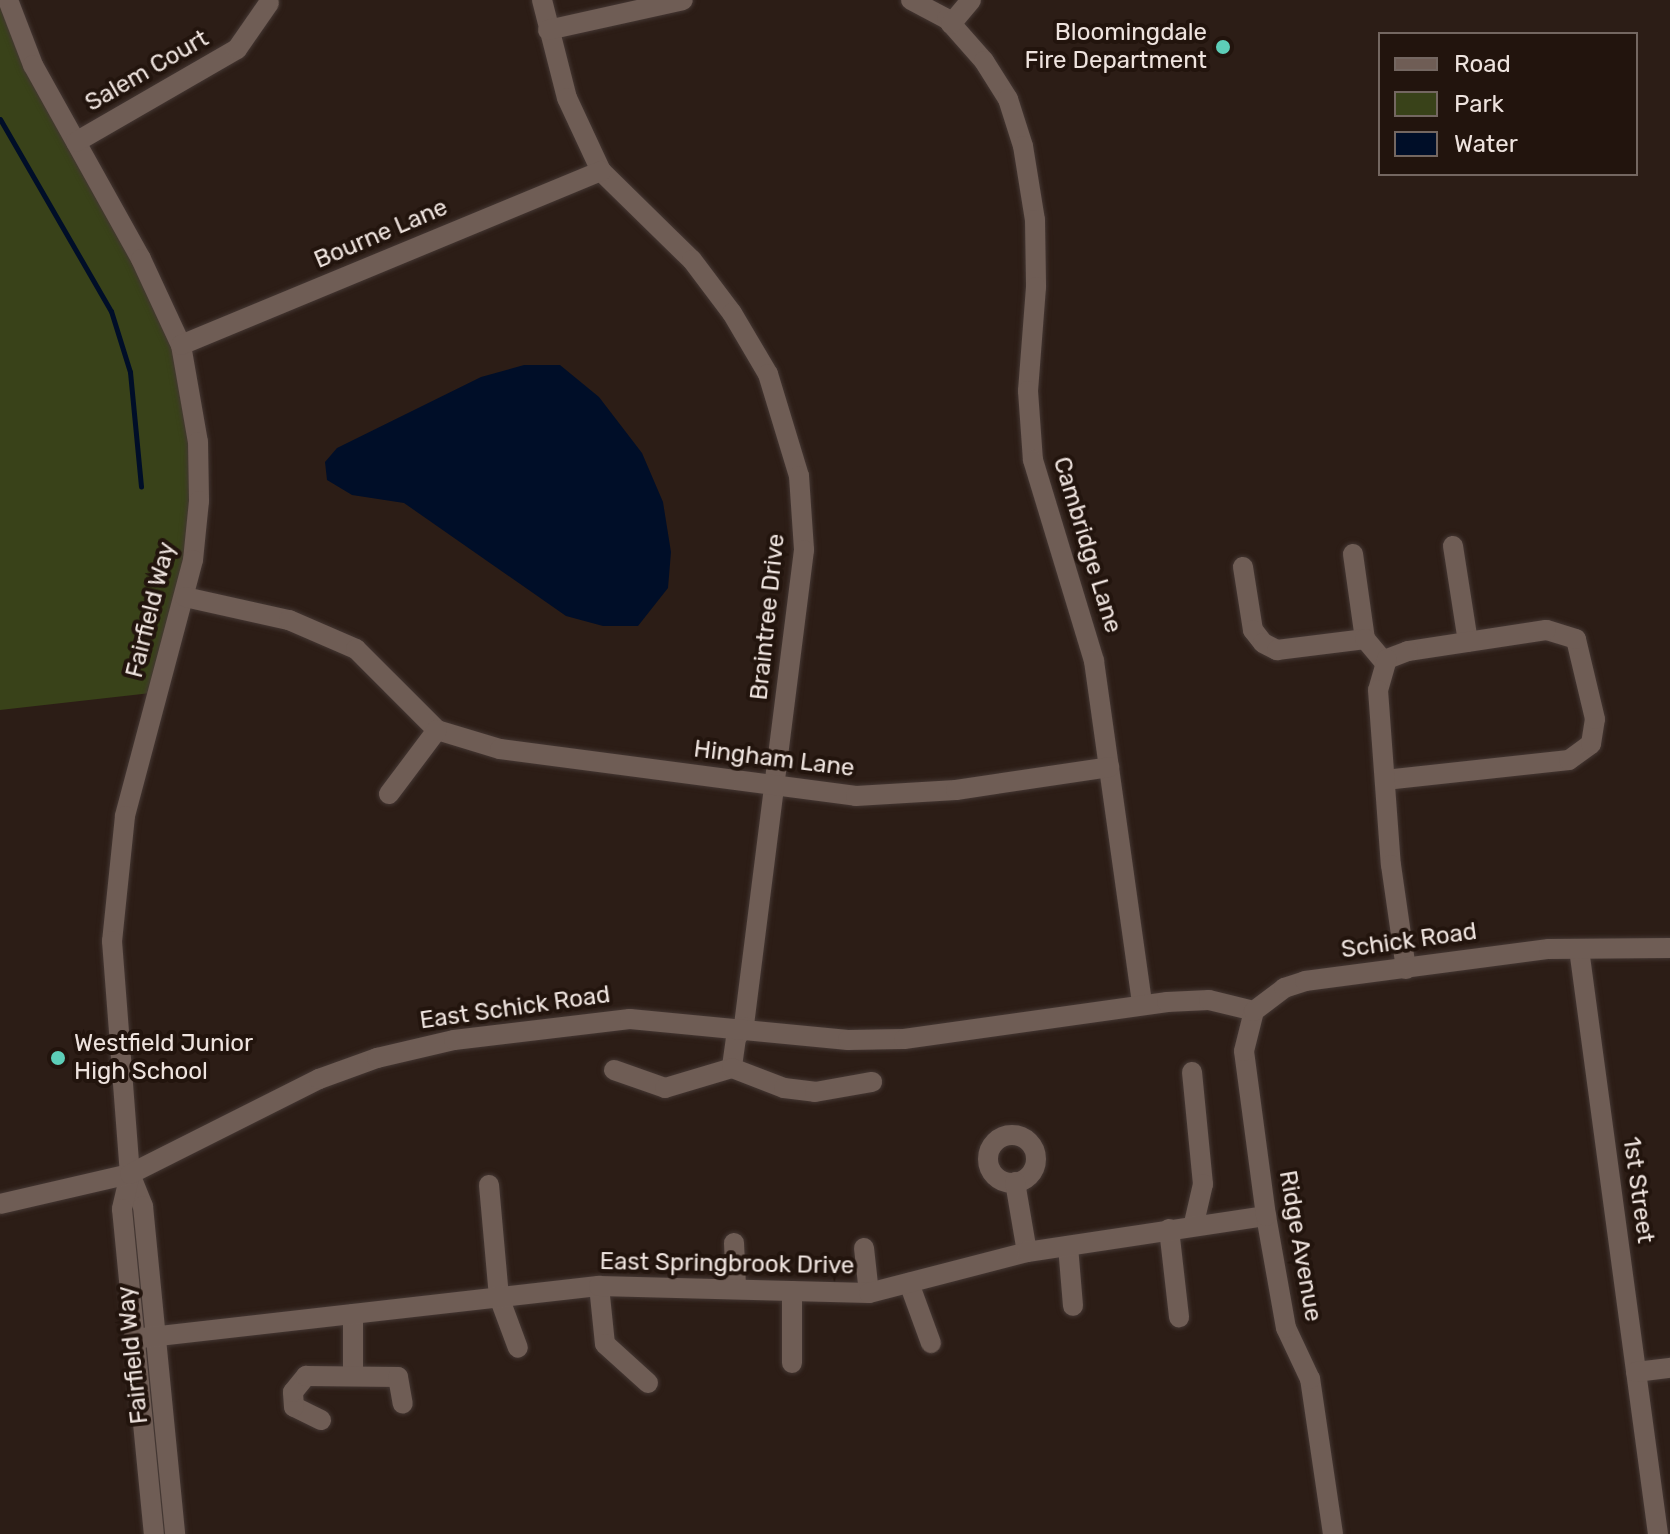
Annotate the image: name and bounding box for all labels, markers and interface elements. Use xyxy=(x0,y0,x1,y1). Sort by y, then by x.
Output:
place label: Bloomingdale Fire Department xyxy=(1024,19,1207,75)
street label: Salem Court xyxy=(80,24,214,118)
legend xyxy=(1378,32,1638,176)
marker: Bloomingdale Fire Department xyxy=(1214,38,1232,56)
text: Road xyxy=(1454,50,1511,78)
text: Park xyxy=(1454,90,1504,118)
text: Water xyxy=(1454,130,1518,158)
street label: Bourne Lane xyxy=(310,193,452,275)
street label: Cambridge Lane xyxy=(1047,454,1127,636)
street label: Braintree Drive xyxy=(745,532,791,702)
street label: Fairfield Way xyxy=(120,539,182,681)
street label: Hingham Lane xyxy=(692,735,856,783)
street label: Schick Road xyxy=(1339,917,1479,965)
street label: East Schick Road xyxy=(418,980,612,1036)
place label: Westfield Junior High School xyxy=(74,1030,253,1086)
marker: Westfield Junior High School xyxy=(49,1049,67,1067)
street label: 1st Street xyxy=(1616,1135,1660,1245)
street label: Ridge Avenue xyxy=(1272,1168,1328,1324)
street label: East Springbrook Drive xyxy=(599,1247,855,1281)
street label: Fairfield Way xyxy=(111,1284,155,1426)

